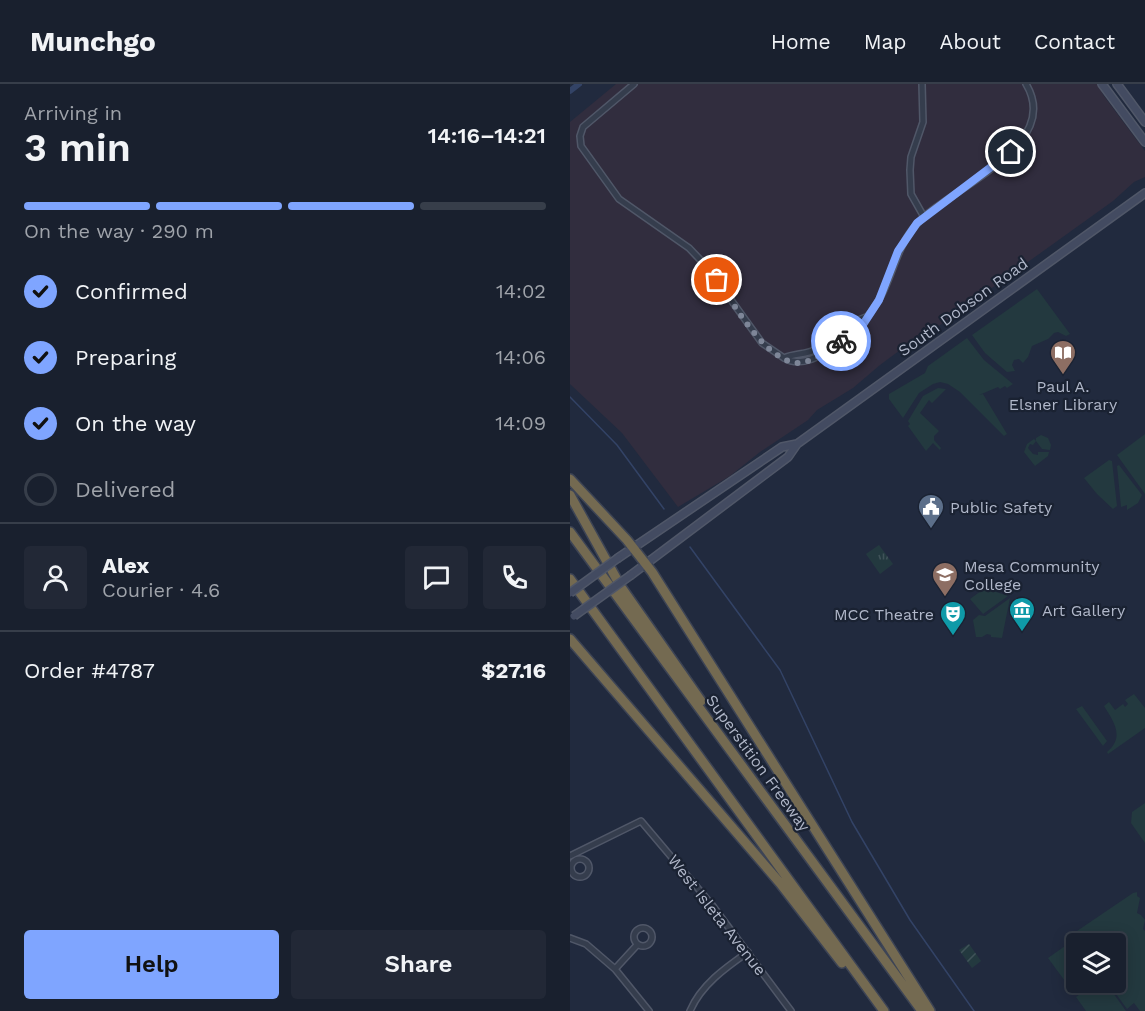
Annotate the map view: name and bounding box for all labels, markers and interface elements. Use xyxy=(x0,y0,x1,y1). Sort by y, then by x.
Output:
text: Munchgo xyxy=(30,25,156,58)
text: Home xyxy=(771,29,831,54)
text: Map xyxy=(864,29,907,54)
text: About xyxy=(940,29,1001,54)
text: Contact xyxy=(1034,29,1115,54)
text: Arriving in xyxy=(24,101,122,125)
text: 14:16–14:21 xyxy=(428,123,546,148)
text: 3 min xyxy=(24,125,131,170)
pin xyxy=(985,126,1036,177)
icon: home xyxy=(994,135,1027,168)
text: On the way · 290 m xyxy=(24,219,214,243)
pin xyxy=(691,254,742,305)
street label: South Dobson Road xyxy=(895,254,1031,360)
icon: bag xyxy=(700,263,733,296)
icon: check xyxy=(24,275,57,308)
text: Confirmed xyxy=(75,279,188,304)
text: 14:02 xyxy=(496,279,546,303)
courier xyxy=(811,311,871,371)
icon: bike xyxy=(825,325,858,358)
library icon: Paul A. Elsner Library xyxy=(1048,338,1078,376)
icon: check xyxy=(24,341,57,374)
text: Preparing xyxy=(75,345,176,370)
text: 14:06 xyxy=(495,345,546,369)
place label: Paul A. Elsner Library xyxy=(1009,377,1118,414)
icon: check xyxy=(24,407,57,440)
text: On the way xyxy=(75,411,196,436)
text: 14:09 xyxy=(495,411,546,435)
text: Delivered xyxy=(75,477,175,502)
public building icon: Public Safety xyxy=(916,492,946,530)
place label: Public Safety xyxy=(950,498,1053,517)
button: person xyxy=(24,546,87,609)
button: chat xyxy=(405,546,468,609)
button: phone xyxy=(483,546,546,609)
text: Alex xyxy=(102,553,149,578)
place label: Mesa Community College xyxy=(964,557,1100,594)
school or university icon: Mesa Community College xyxy=(930,560,960,598)
text: Courier · 4.6 xyxy=(102,578,220,602)
museum icon: Art Gallery xyxy=(1007,595,1037,633)
theatre icon: MCC Theatre xyxy=(938,599,968,637)
place label: Art Gallery xyxy=(1042,601,1126,620)
place label: MCC Theatre xyxy=(834,605,934,624)
text: Order #4787 xyxy=(24,658,155,683)
text: $27.16 xyxy=(481,658,546,683)
street label: Superstition Freeway xyxy=(702,691,814,836)
street label: West Isleta Avenue xyxy=(664,851,770,979)
button: Help xyxy=(24,930,279,999)
button: Share xyxy=(291,930,546,999)
map controls xyxy=(1066,933,1126,993)
button: layers xyxy=(1066,933,1126,993)

